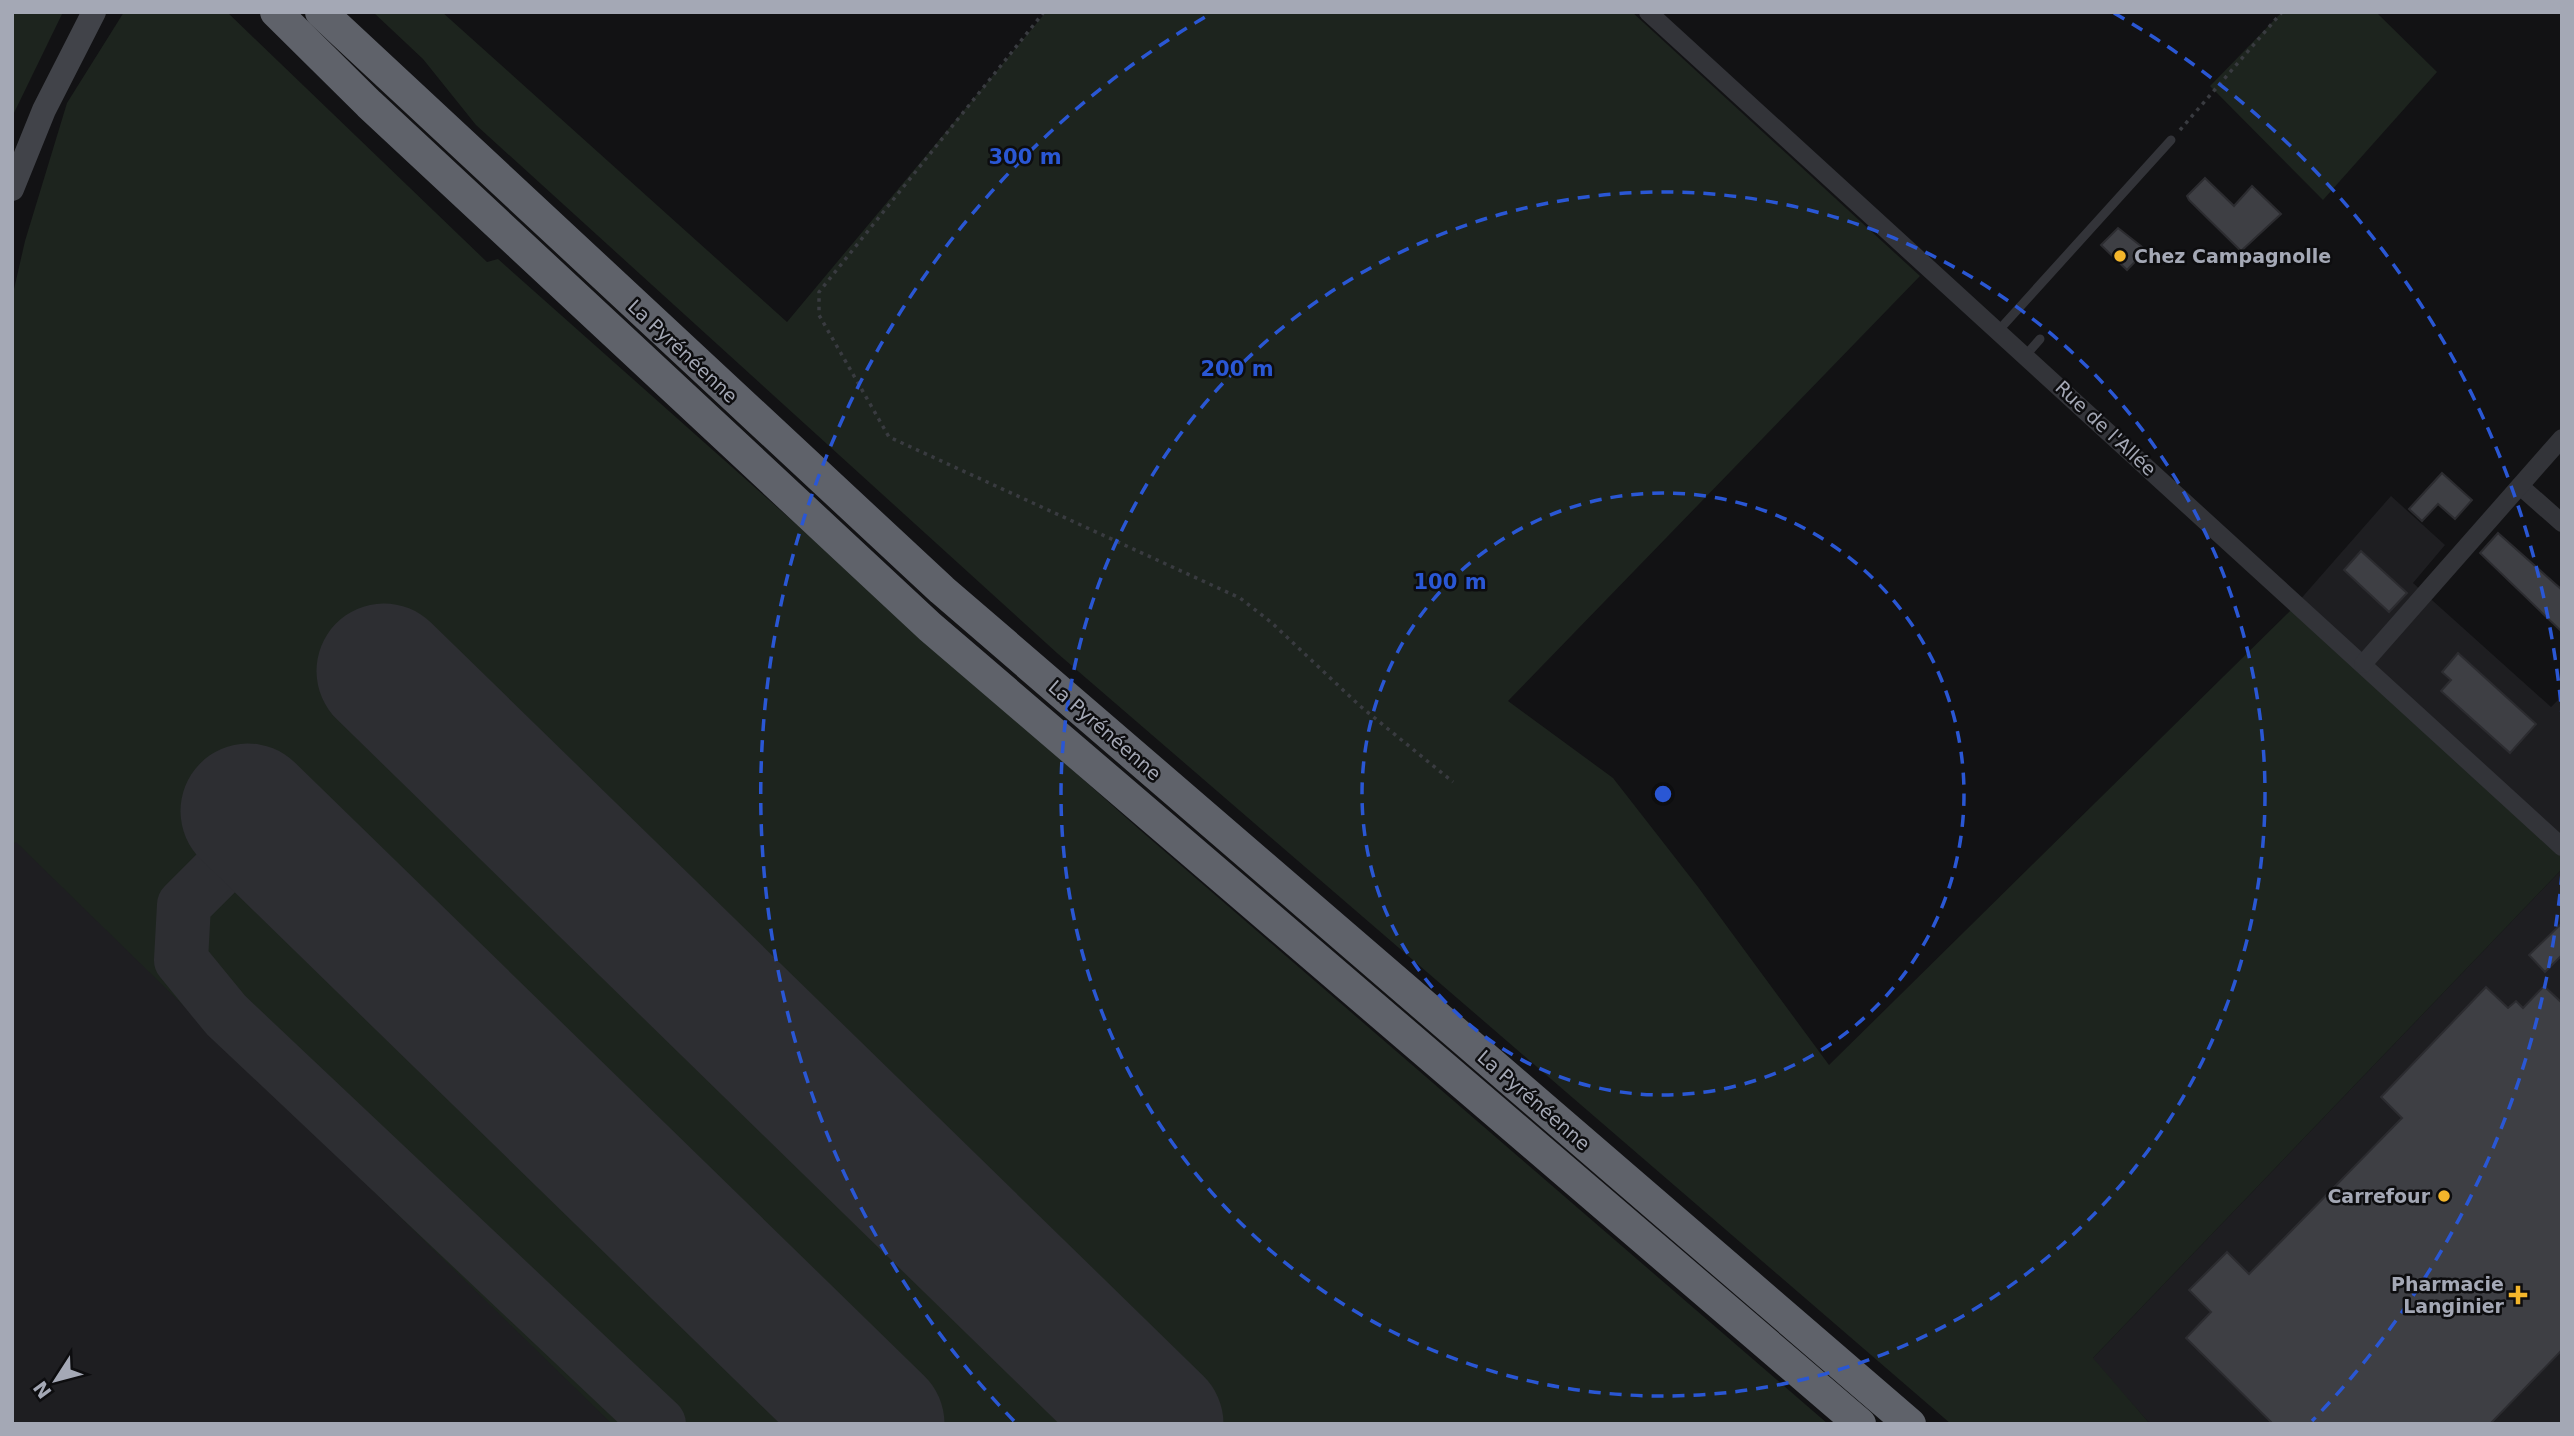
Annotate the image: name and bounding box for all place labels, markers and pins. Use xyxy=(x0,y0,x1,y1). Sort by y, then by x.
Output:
place label: Chez Campagnolle xyxy=(2134,245,2331,267)
marker: Chez Campagnolle xyxy=(2112,248,2128,264)
centre of rings xyxy=(1651,782,1675,806)
place label: Carrefour xyxy=(2327,1185,2431,1207)
marker: Carrefour xyxy=(2436,1188,2452,1204)
place label: Pharmacie Langinier xyxy=(2391,1273,2505,1317)
marker: Pharmacie Langinier xyxy=(2510,1287,2526,1303)

